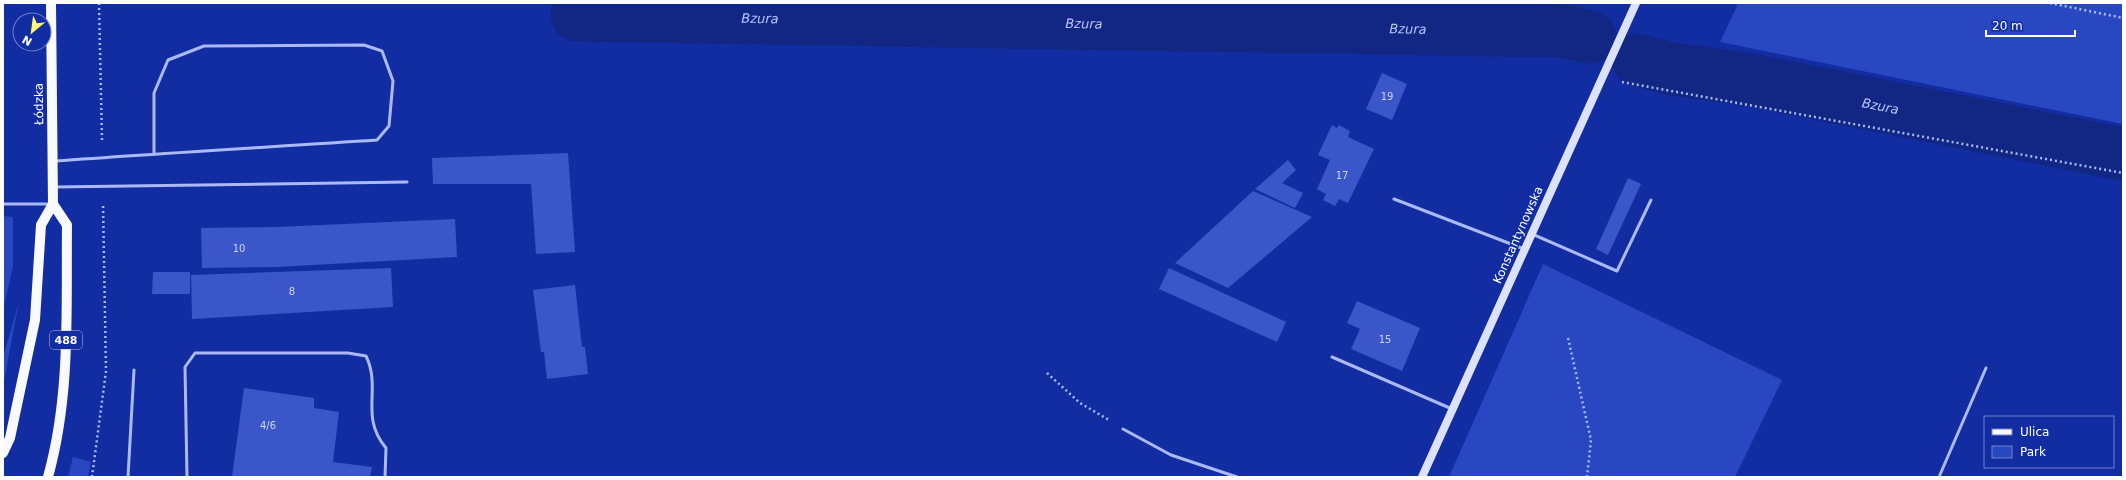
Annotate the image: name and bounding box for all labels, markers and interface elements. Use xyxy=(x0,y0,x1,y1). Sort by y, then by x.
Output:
water label: Bzura xyxy=(741,10,779,26)
north arrow xyxy=(12,12,52,52)
scale bar xyxy=(1986,12,2075,38)
water label: Bzura xyxy=(1065,15,1103,31)
text: 20 m xyxy=(1992,19,2023,33)
water label: Bzura xyxy=(1389,21,1427,36)
text: N xyxy=(20,32,35,48)
street label: Łódzka xyxy=(32,83,46,126)
house number: 19 xyxy=(1381,91,1393,102)
water label: Bzura xyxy=(1861,95,1900,117)
house number: 17 xyxy=(1336,170,1348,181)
street label: Konstantynowska xyxy=(1490,184,1546,286)
house number: 10 xyxy=(233,243,245,254)
house number: 8 xyxy=(289,286,295,297)
road number: 488 xyxy=(50,331,82,349)
house number: 15 xyxy=(1379,334,1391,345)
legend xyxy=(1984,416,2114,468)
house number: 4/6 xyxy=(260,420,276,431)
text: Ulica xyxy=(2020,425,2049,439)
text: Park xyxy=(2020,445,2046,459)

